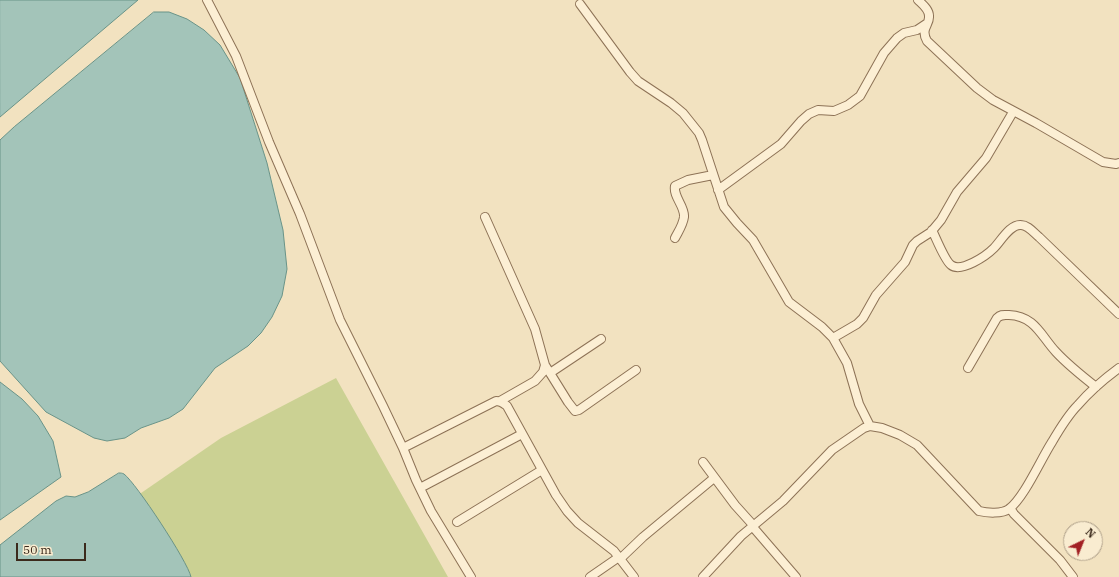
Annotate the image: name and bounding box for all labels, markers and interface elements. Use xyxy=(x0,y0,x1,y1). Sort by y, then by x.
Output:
north arrow xyxy=(1063,521,1103,561)
text: N xyxy=(1083,525,1098,541)
scale bar xyxy=(18,535,88,561)
text: 50 m xyxy=(23,542,52,557)

